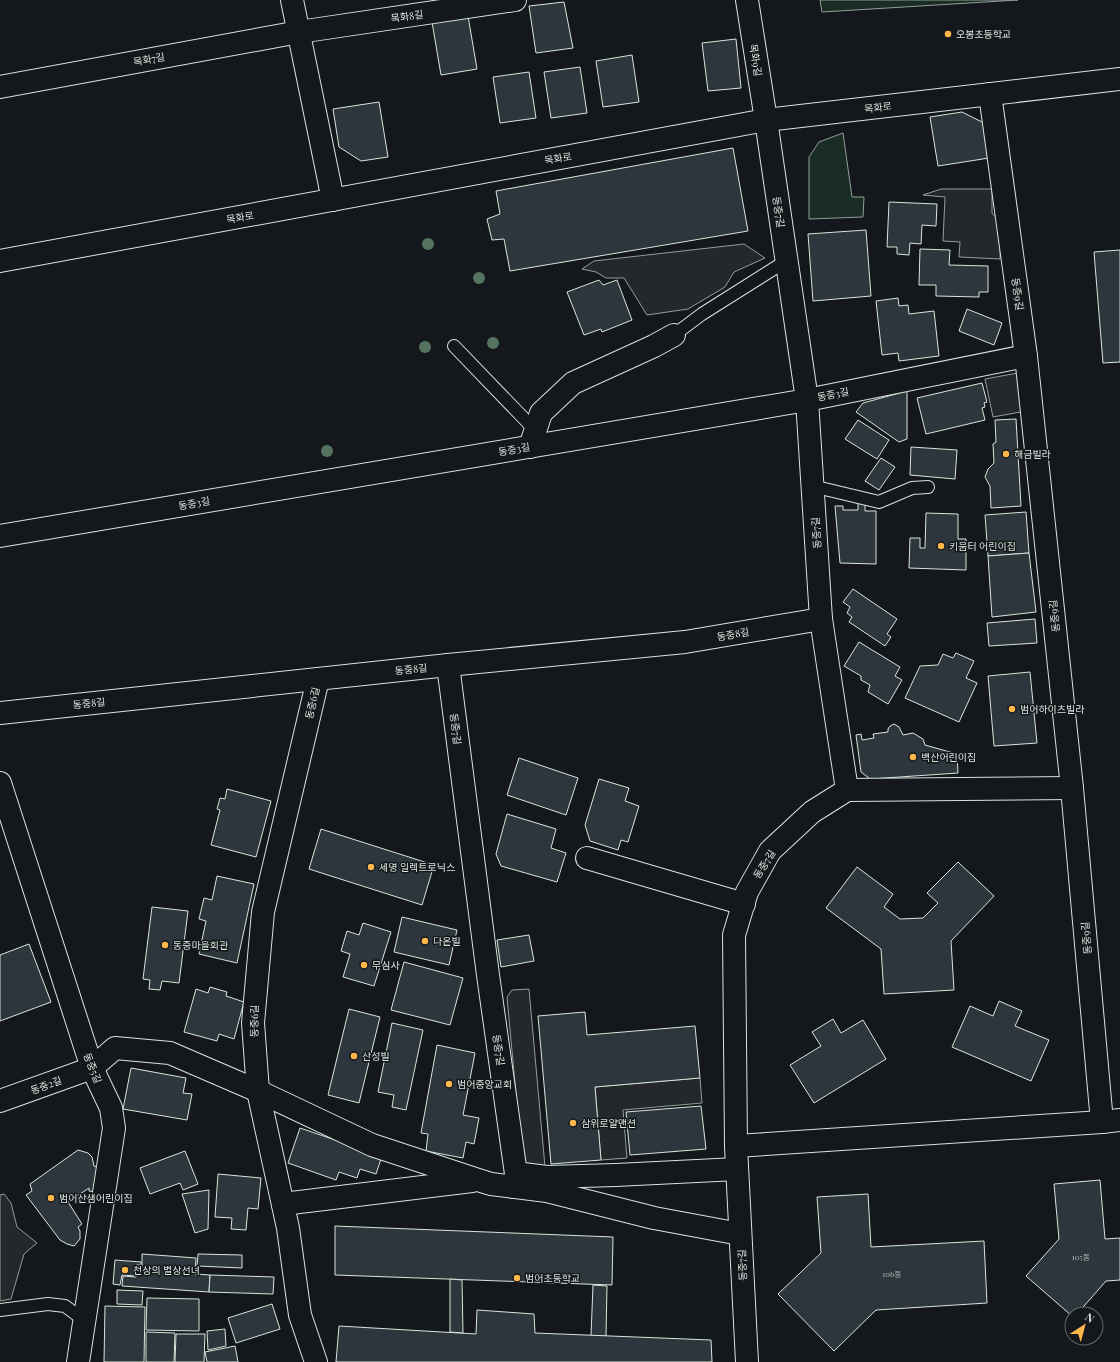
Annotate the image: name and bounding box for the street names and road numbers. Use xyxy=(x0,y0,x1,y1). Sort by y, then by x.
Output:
street label: 목화8길 xyxy=(390,7,424,25)
street label: 목화9길 xyxy=(747,43,765,77)
street label: 목화7길 xyxy=(132,49,166,69)
street label: 목화로 xyxy=(863,98,893,116)
street label: 목화로 xyxy=(543,149,573,167)
street label: 동중7길 xyxy=(770,195,788,229)
street label: 목화로 xyxy=(225,208,255,226)
street label: 동중9길 xyxy=(1009,277,1027,311)
street label: 동중3길 xyxy=(816,384,850,404)
street label: 동중3길 xyxy=(497,439,531,459)
street label: 동중3길 xyxy=(177,493,211,513)
street label: 동중7길 xyxy=(808,517,824,549)
street label: 동중9길 xyxy=(1045,599,1063,633)
street label: 동중8길 xyxy=(716,624,750,644)
street label: 동중8길 xyxy=(394,660,428,678)
street label: 동중6길 xyxy=(301,685,323,721)
street label: 동중8길 xyxy=(72,694,106,712)
street label: 동중7길 xyxy=(447,712,465,746)
street label: 동중7길 xyxy=(750,847,778,881)
street label: 동중9길 xyxy=(1078,921,1094,955)
street label: 동중6길 xyxy=(247,1004,261,1038)
street label: 동중7길 xyxy=(490,1033,508,1067)
street label: 동중5길 xyxy=(81,1051,105,1085)
street label: 동중2길 xyxy=(28,1073,64,1097)
street label: 동중7길 xyxy=(734,1249,750,1281)

